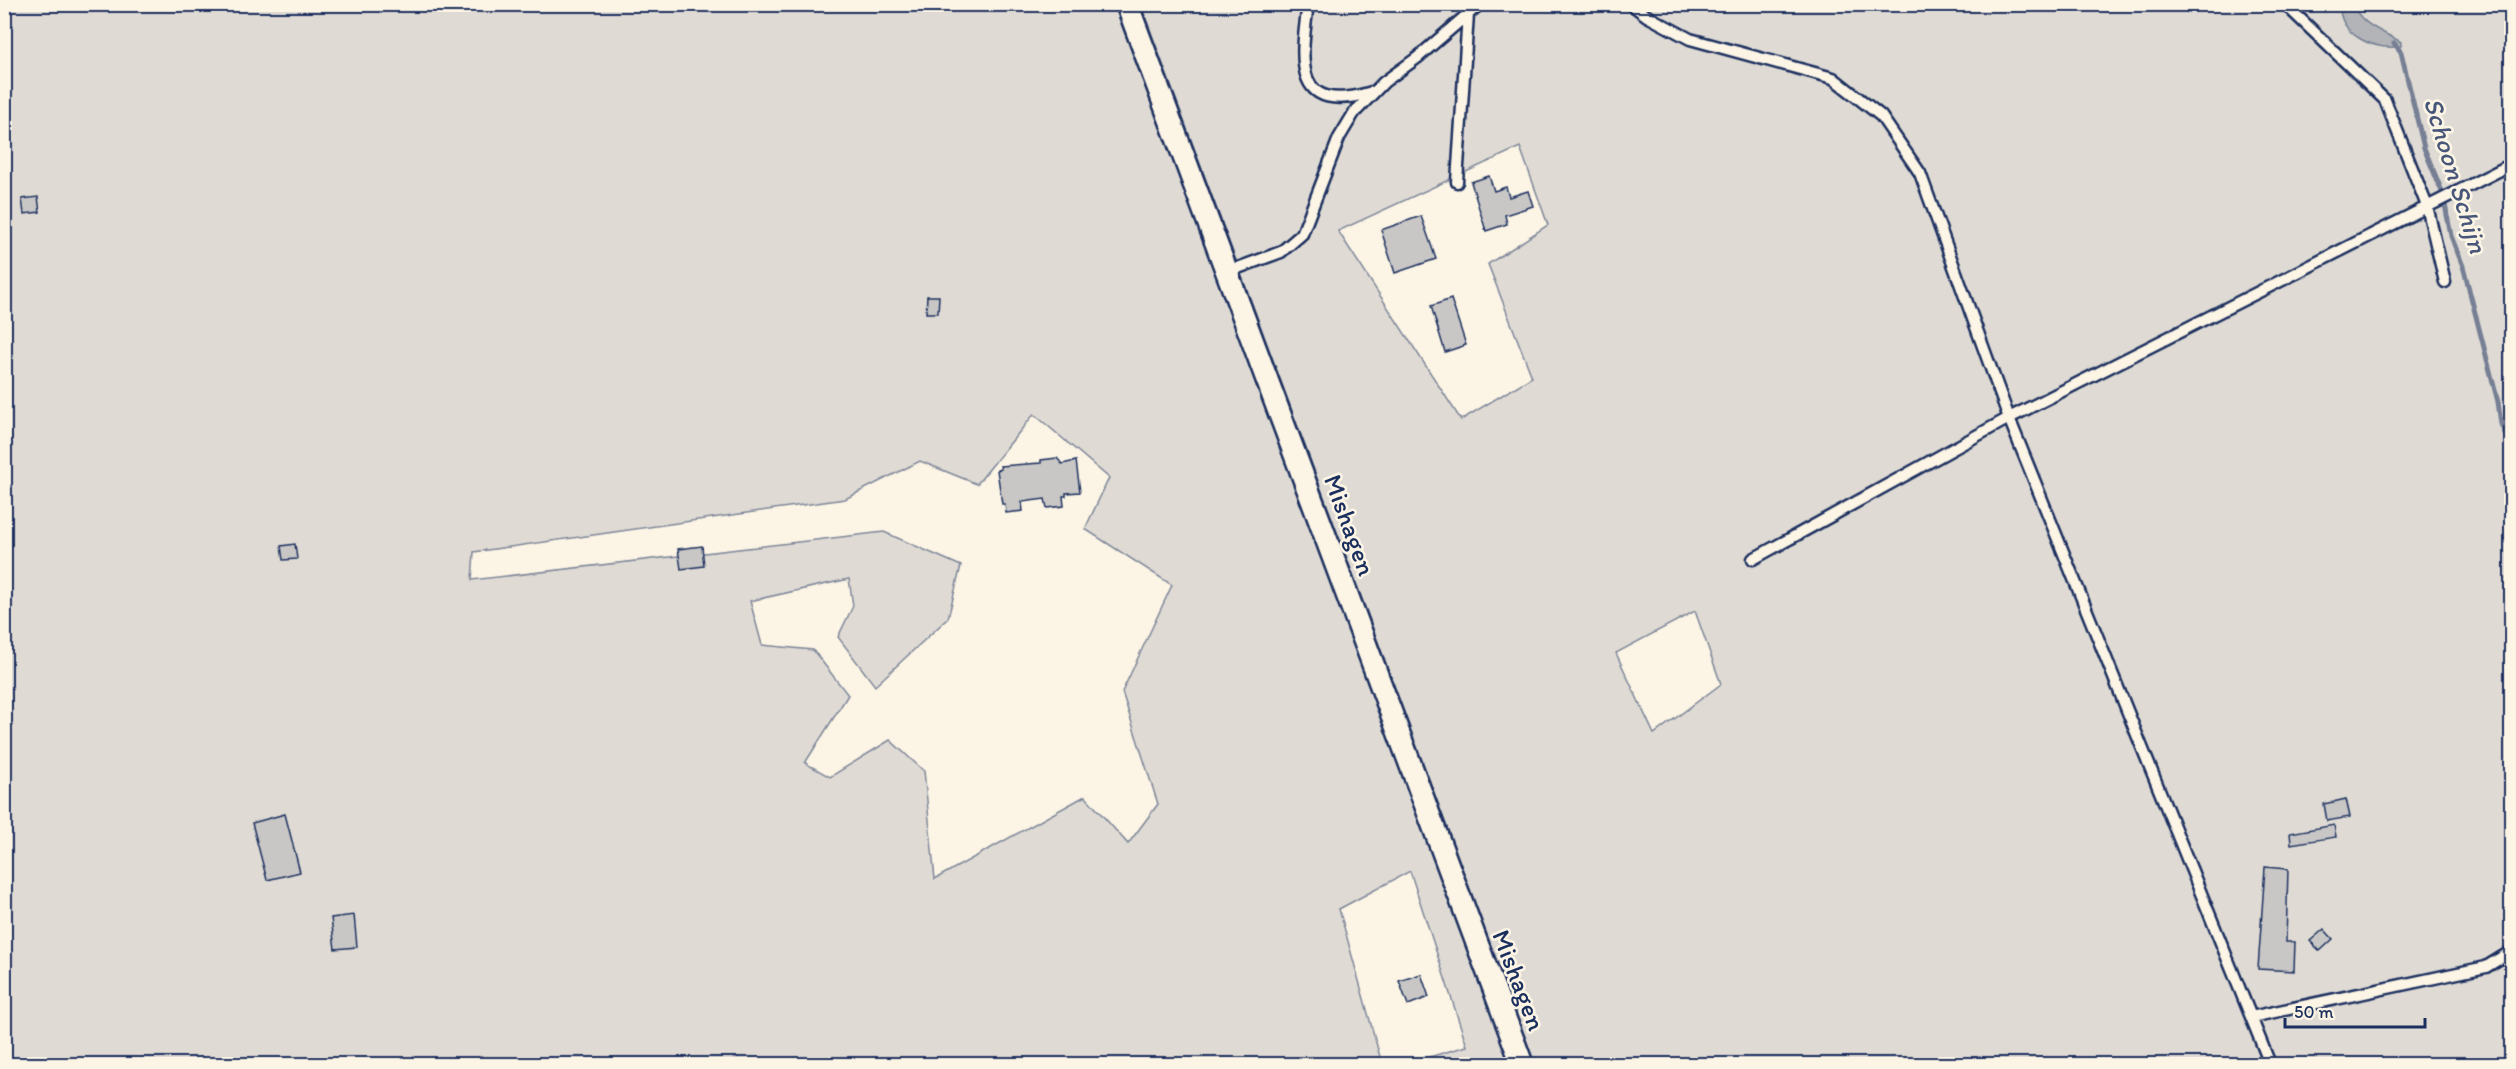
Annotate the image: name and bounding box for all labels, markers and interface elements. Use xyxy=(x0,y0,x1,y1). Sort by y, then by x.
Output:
water label: Schoon Schijn xyxy=(2417,93,2496,258)
street label: Mishagen xyxy=(1317,470,1383,580)
street label: Mishagen xyxy=(1485,925,1553,1035)
scale bar xyxy=(2285,991,2424,1029)
text: 50 m xyxy=(2294,1001,2334,1023)

